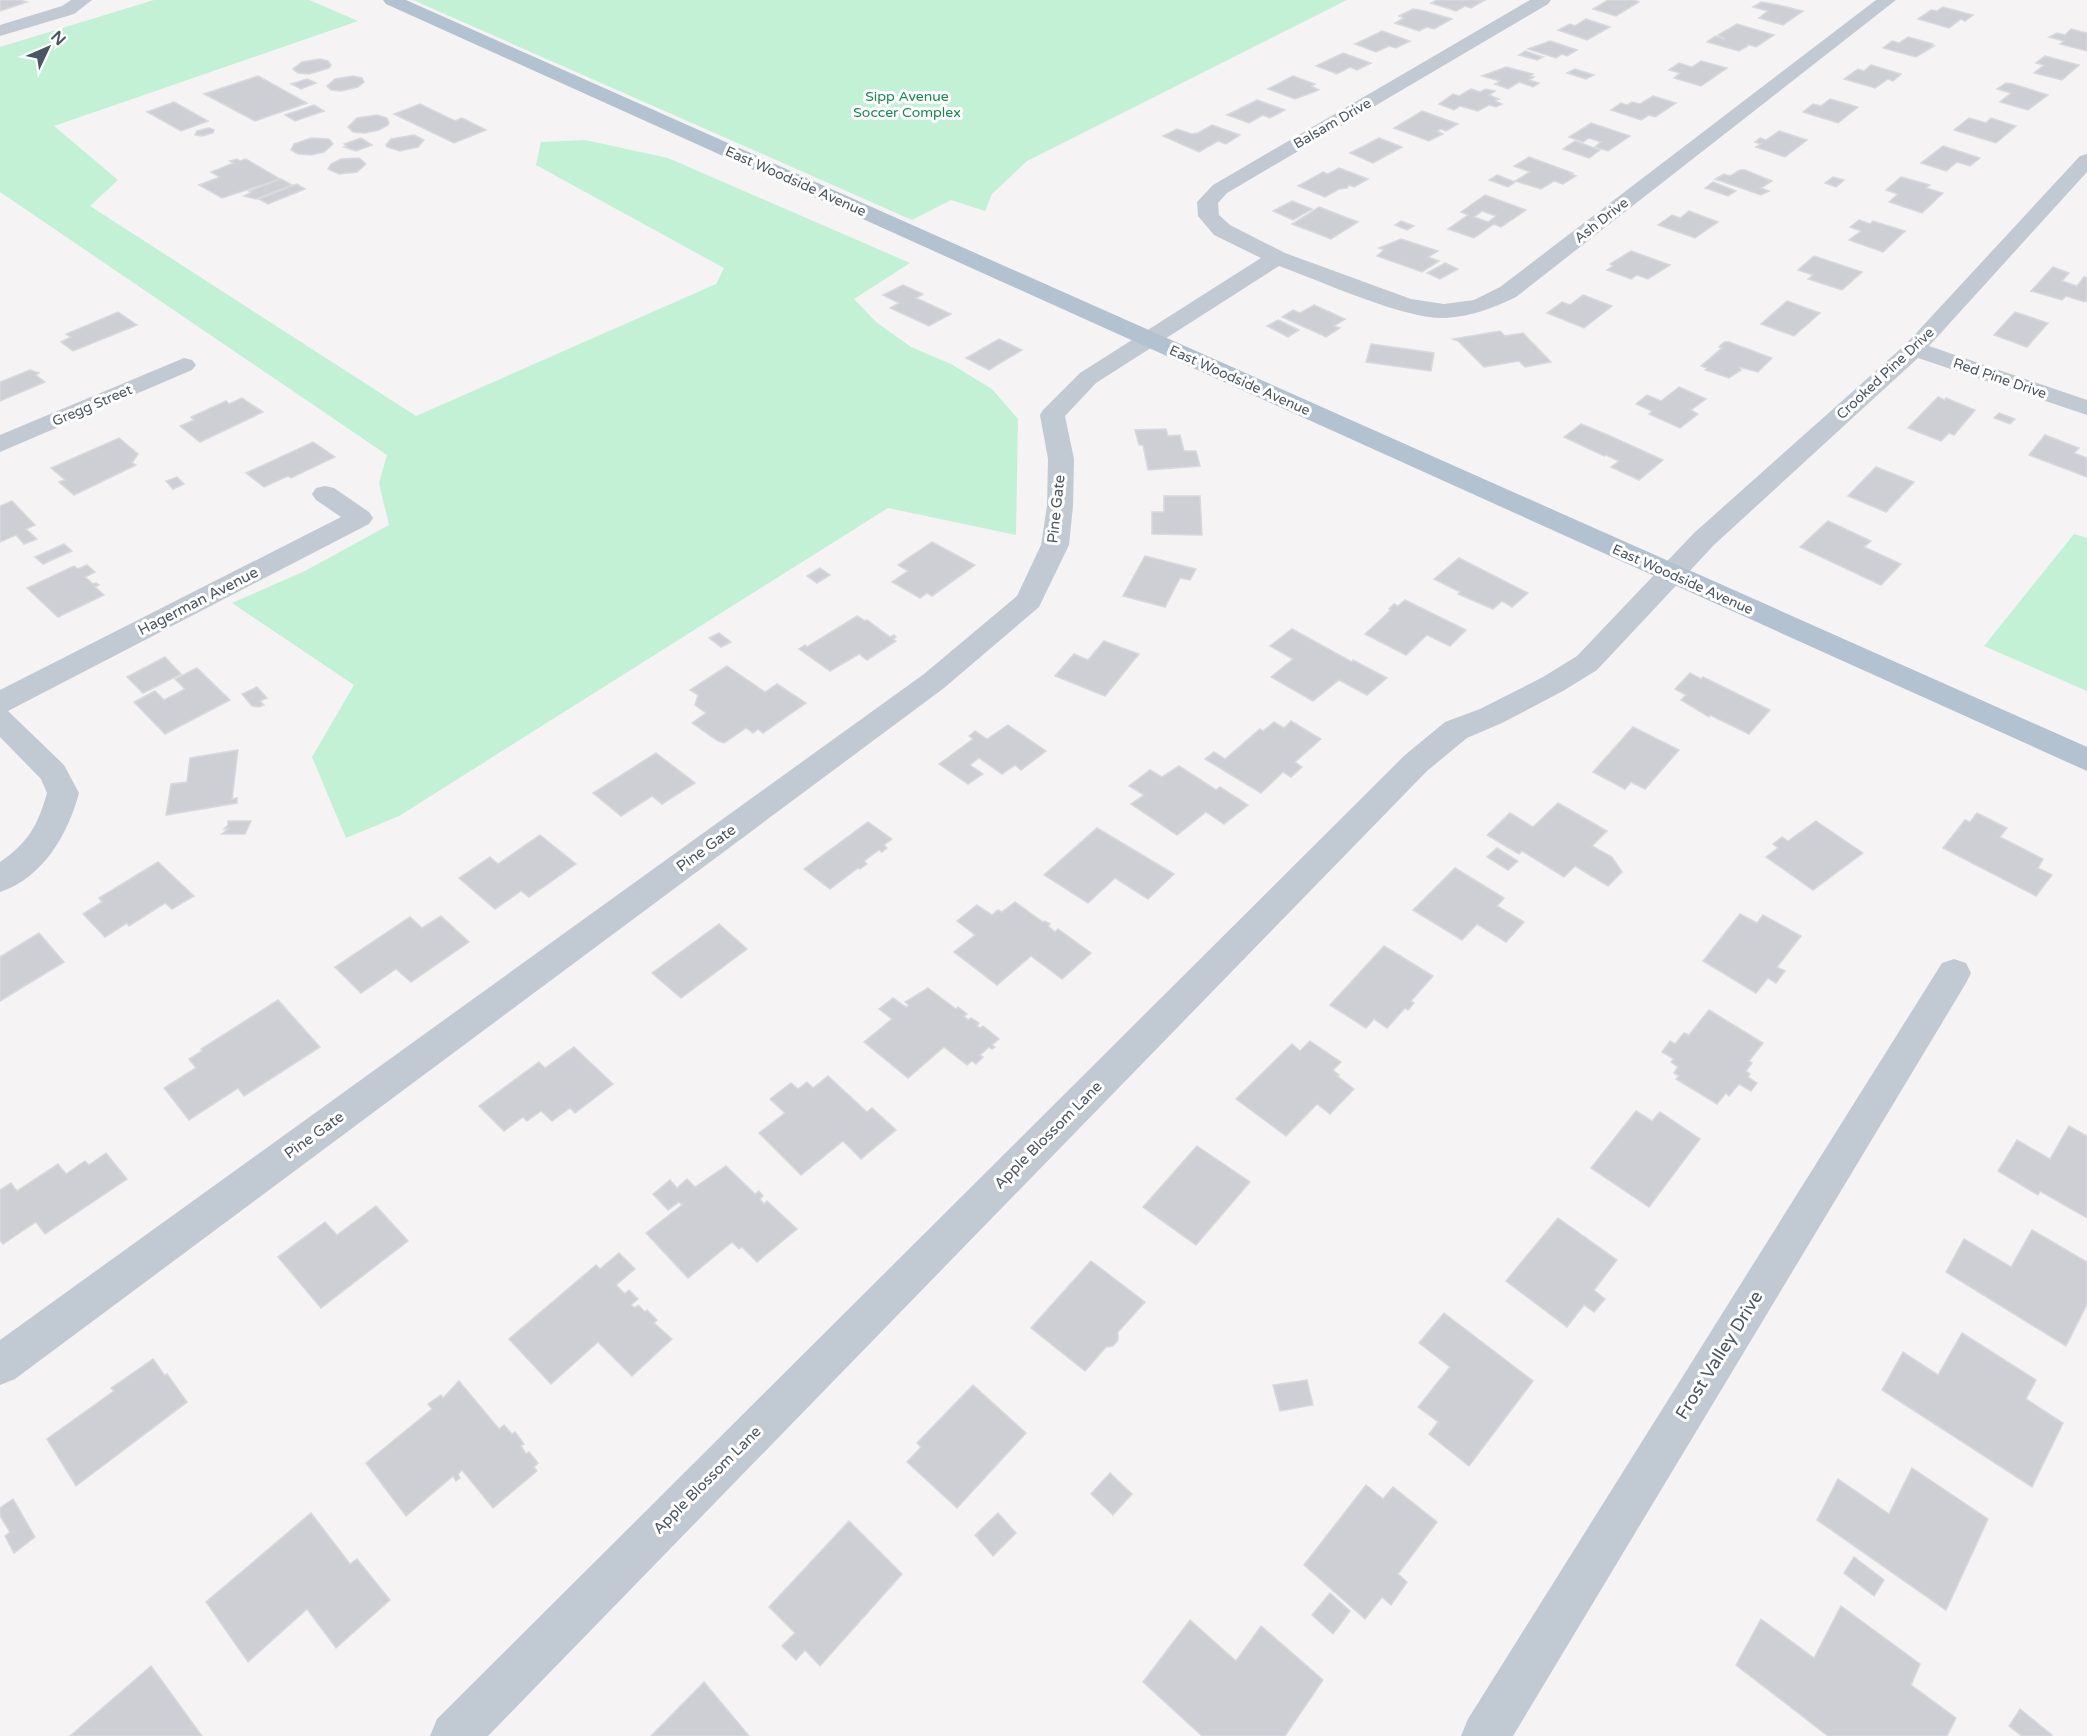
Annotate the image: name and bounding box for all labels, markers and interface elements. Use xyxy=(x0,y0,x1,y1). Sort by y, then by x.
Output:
north arrow xyxy=(18,18,78,78)
text: N xyxy=(46,27,70,50)
park label: Sipp Avenue Soccer Complex xyxy=(853,88,961,121)
street label: Balsam Drive xyxy=(1290,94,1374,152)
street label: East Woodside Avenue xyxy=(723,143,869,220)
street label: Ash Drive xyxy=(1571,194,1632,247)
street label: Crooked Pine Drive xyxy=(1833,324,1938,423)
street label: East Woodside Avenue xyxy=(1167,342,1313,419)
street label: Red Pine Drive xyxy=(1951,355,2049,402)
street label: Gregg Street xyxy=(50,381,135,430)
street label: Pine Gate xyxy=(1043,474,1069,544)
street label: East Woodside Avenue xyxy=(1610,541,1756,618)
street label: Hagerman Avenue xyxy=(135,563,261,639)
street label: Pine Gate xyxy=(673,820,739,876)
street label: Apple Blossom Lane xyxy=(990,1077,1106,1193)
street label: Pine Gate xyxy=(281,1107,347,1163)
street label: Frost Valley Drive xyxy=(1671,1287,1767,1423)
street label: Apple Blossom Lane xyxy=(649,1422,765,1538)

